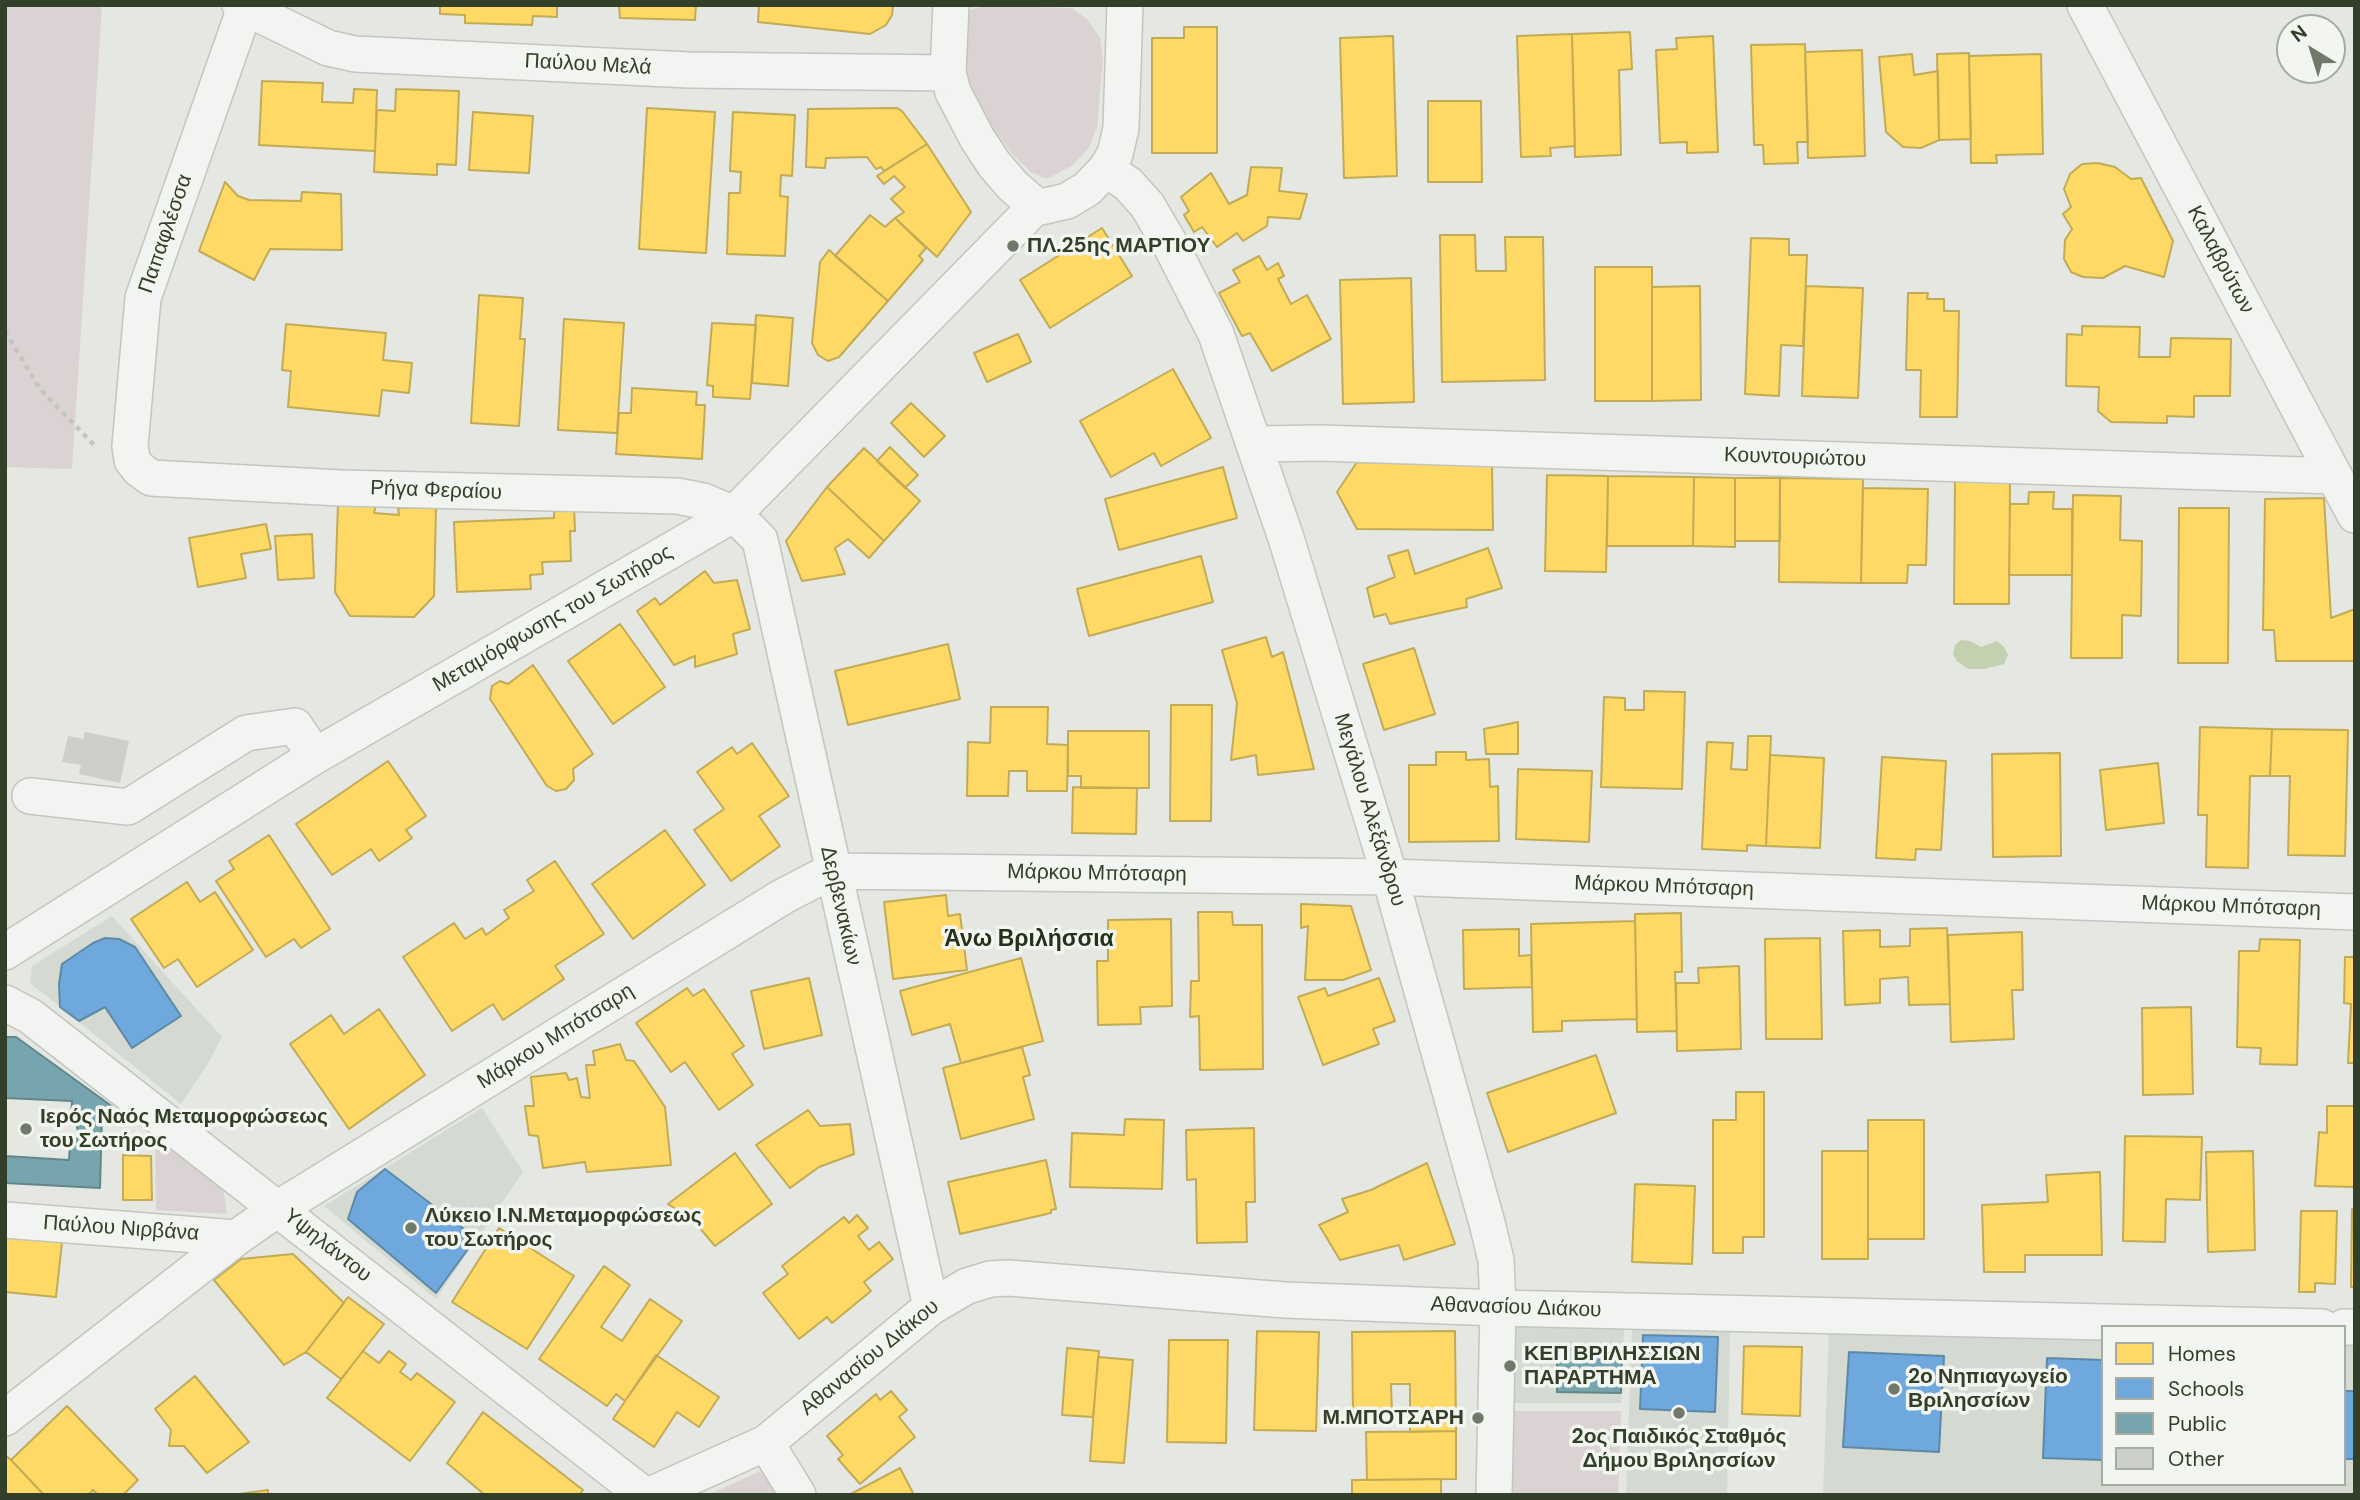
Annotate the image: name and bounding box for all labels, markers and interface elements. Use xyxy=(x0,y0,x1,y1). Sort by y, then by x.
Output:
north arrow xyxy=(2276,14,2346,84)
text: N xyxy=(2286,20,2312,48)
street label: Παύλου Μελά xyxy=(524,49,652,81)
street label: Παπαφλέσσα xyxy=(134,171,198,297)
street label: Καλαβρύτων xyxy=(2181,202,2259,318)
place label: ΠΛ.25ης ΜΑΡΤΙΟΥ xyxy=(1027,233,1210,259)
marker: ΠΛ.25ης ΜΑΡΤΙΟΥ xyxy=(1005,238,1021,254)
street label: Κουντουριώτου xyxy=(1723,443,1867,473)
street label: Ρήγα Φεραίου xyxy=(370,476,502,506)
street label: Μεταμόρφωσης του Σωτήρος xyxy=(429,540,677,698)
street label: Μεγάλου Αλεξάνδρου xyxy=(1328,710,1410,910)
street label: Δερβενακίων xyxy=(814,844,866,968)
street label: Μάρκου Μπότσαρη xyxy=(1007,860,1187,888)
street label: Μάρκου Μπότσαρη xyxy=(1574,871,1754,903)
street label: Μάρκου Μπότσαρη xyxy=(2141,891,2321,923)
district label: Άνω Βριλήσσια xyxy=(944,926,1114,954)
street label: Μάρκου Μπότσαρη xyxy=(473,979,639,1095)
place label: Ιερός Ναός Μεταμορφώσεως του Σωτήρος xyxy=(40,1104,328,1154)
marker: Ιερός Ναός Μεταμορφώσεως του Σωτήρος xyxy=(18,1121,34,1137)
place label: Λύκειο Ι.Ν.Μεταμορφώσεως του Σωτήρος xyxy=(425,1203,702,1253)
street label: Υψηλάντου xyxy=(278,1204,376,1288)
street label: Παύλου Νιρβάνα xyxy=(42,1211,200,1247)
marker: Λύκειο Ι.Ν.Μεταμορφώσεως του Σωτήρος xyxy=(403,1220,419,1236)
street label: Αθανασίου Διάκου xyxy=(1430,1292,1602,1324)
street label: Αθανασίου Διάκου xyxy=(796,1294,944,1422)
legend xyxy=(2101,1325,2346,1486)
text: Homes xyxy=(2168,1340,2236,1368)
place label: ΚΕΠ ΒΡΙΛΗΣΣΙΩΝ ΠΑΡΑΡΤΗΜΑ xyxy=(1524,1341,1700,1391)
marker: ΚΕΠ ΒΡΙΛΗΣΣΙΩΝ ΠΑΡΑΡΤΗΜΑ xyxy=(1502,1358,1518,1374)
place label: 2ο Νηπιαγωγείο Βριλησσίων xyxy=(1908,1364,2068,1414)
text: Schools xyxy=(2168,1375,2244,1403)
marker: 2ο Νηπιαγωγείο Βριλησσίων xyxy=(1886,1381,1902,1397)
place label: Μ.ΜΠΟΤΣΑΡΗ xyxy=(1322,1405,1464,1431)
marker: 2ος Παιδικός Σταθμός Δήμου Βριλησσίων xyxy=(1671,1405,1687,1421)
marker: Μ.ΜΠΟΤΣΑΡΗ xyxy=(1470,1410,1486,1426)
text: Public xyxy=(2168,1410,2227,1438)
place label: 2ος Παιδικός Σταθμός Δήμου Βριλησσίων xyxy=(1572,1424,1786,1474)
text: Other xyxy=(2168,1445,2224,1473)

